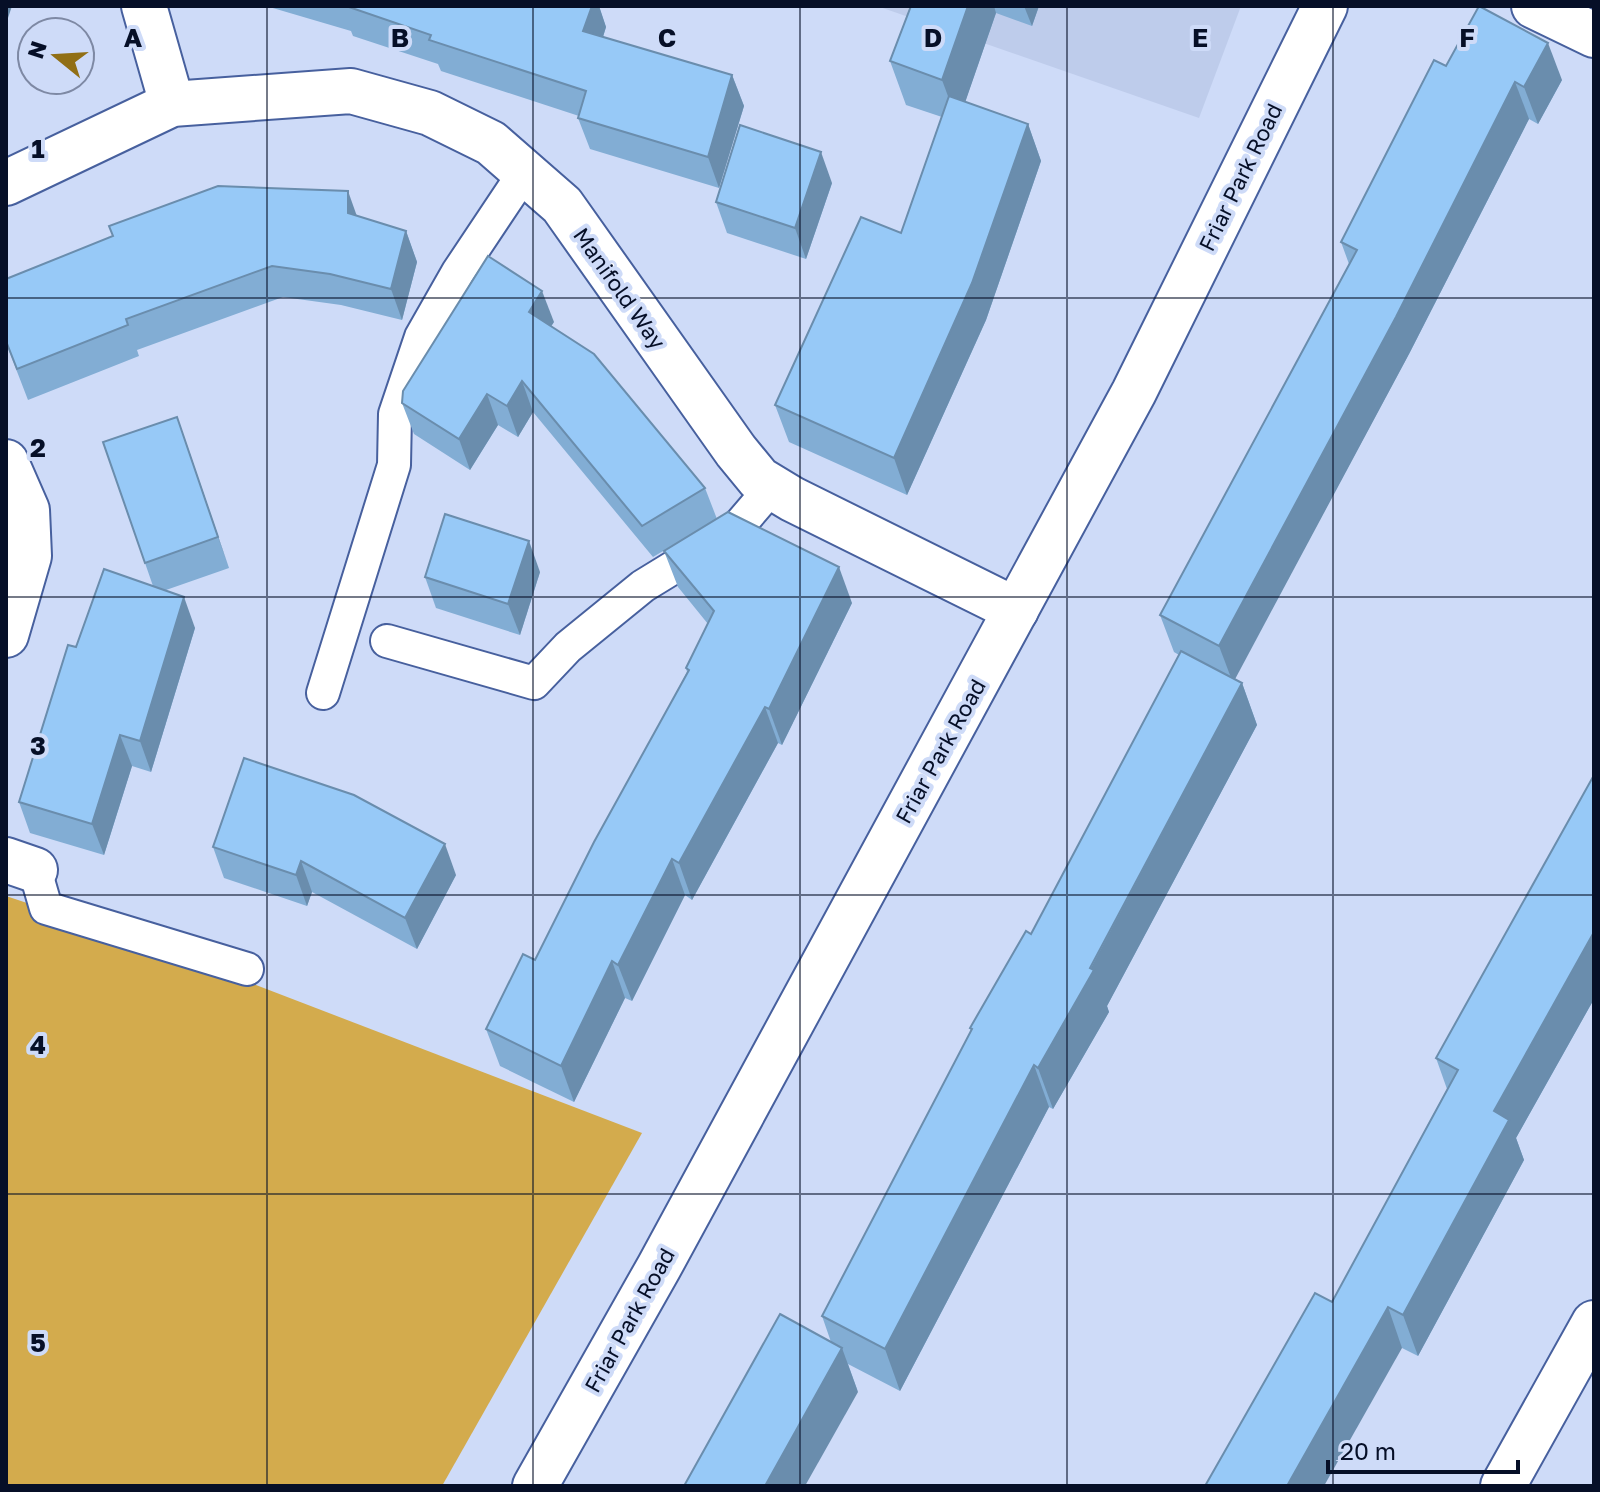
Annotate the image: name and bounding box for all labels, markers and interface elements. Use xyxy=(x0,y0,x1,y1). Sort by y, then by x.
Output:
north arrow xyxy=(16,16,96,96)
text: A xyxy=(124,22,143,53)
text: B xyxy=(391,22,409,53)
text: C xyxy=(658,22,676,53)
text: D xyxy=(924,22,942,53)
text: E xyxy=(1192,22,1208,53)
text: F xyxy=(1459,22,1475,53)
text: N xyxy=(21,38,52,62)
street label: Friar Park Road xyxy=(1193,99,1287,255)
text: 1 xyxy=(31,133,45,164)
street label: Manifold Way xyxy=(568,222,672,354)
text: 2 xyxy=(30,432,46,463)
street label: Friar Park Road xyxy=(889,674,991,828)
text: 3 xyxy=(30,730,46,761)
text: 4 xyxy=(30,1029,46,1060)
street label: Friar Park Road xyxy=(578,1243,680,1397)
text: 5 xyxy=(30,1327,46,1358)
scale bar xyxy=(1328,1424,1518,1474)
text: 20 m xyxy=(1340,1436,1396,1465)

